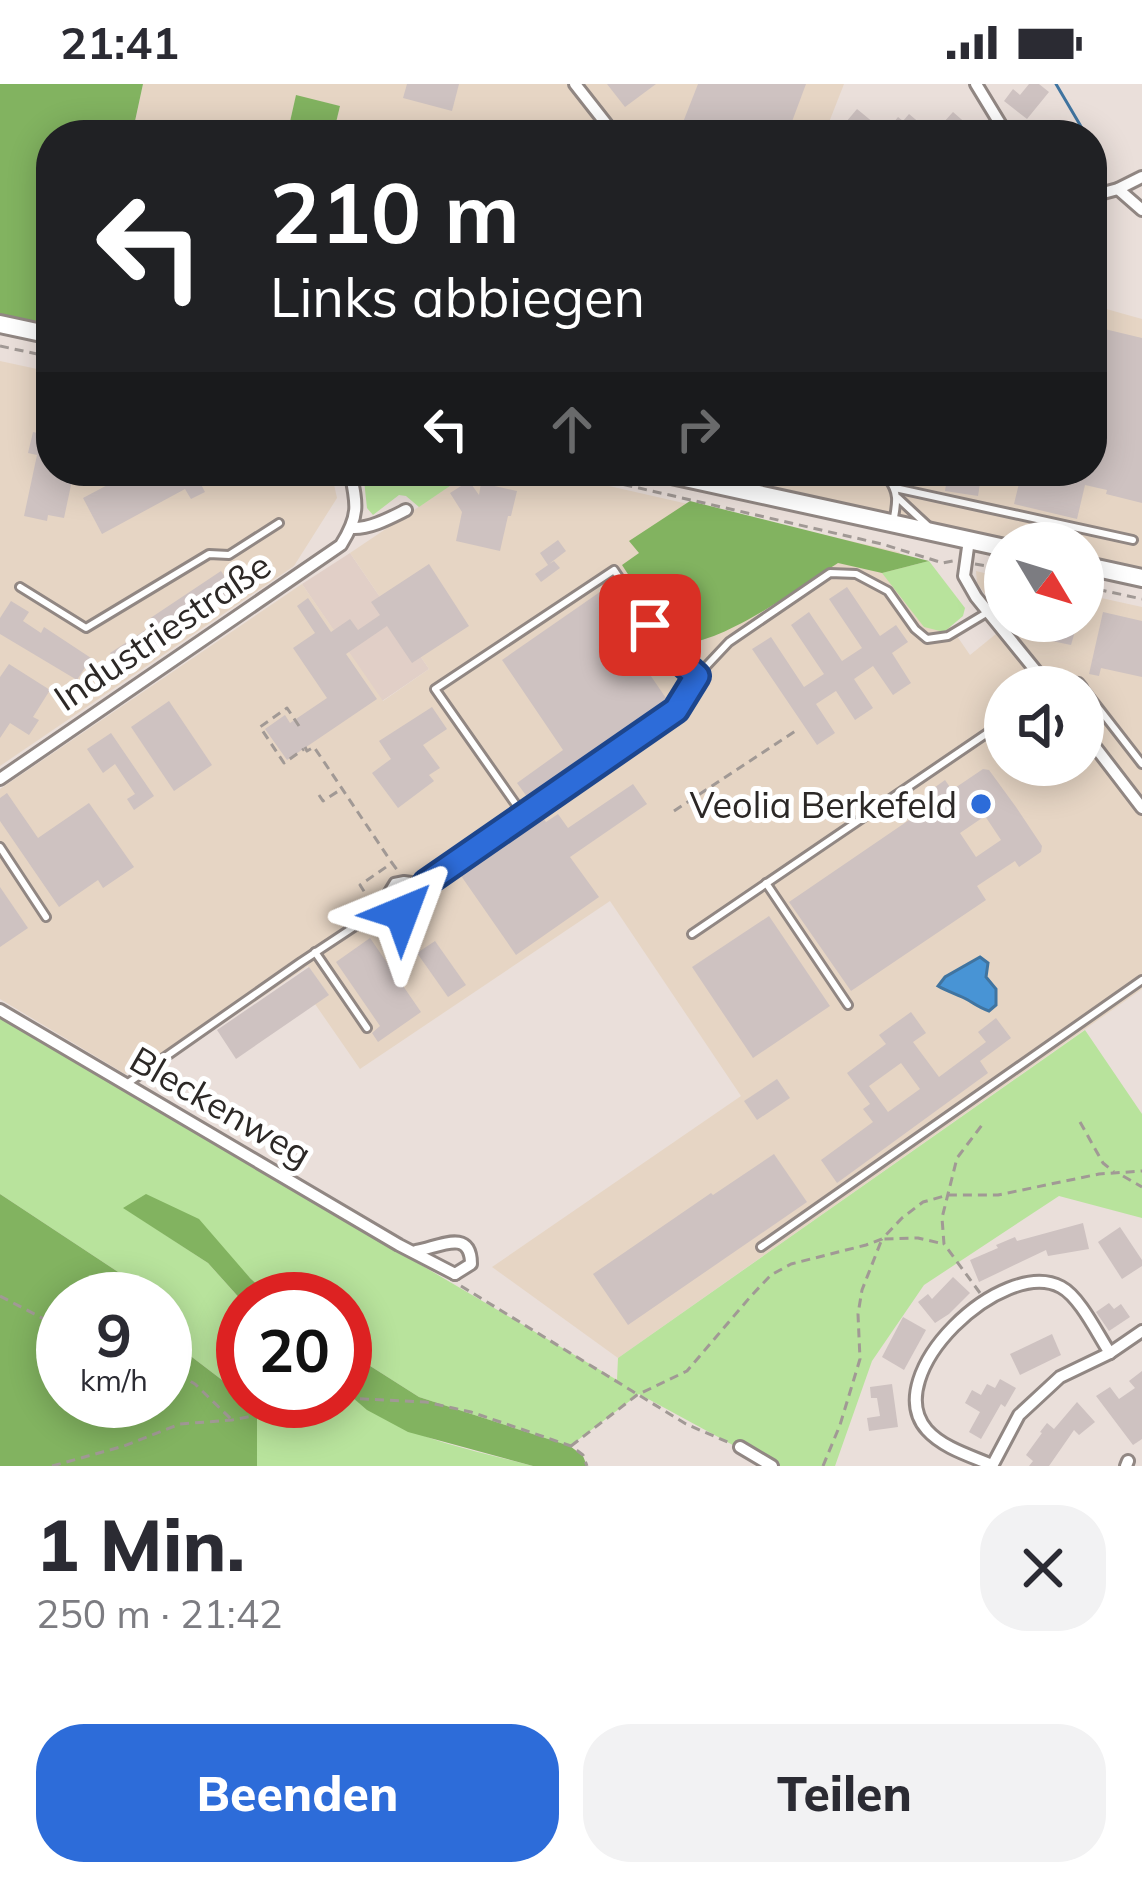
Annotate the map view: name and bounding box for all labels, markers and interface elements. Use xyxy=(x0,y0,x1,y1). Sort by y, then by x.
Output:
text: 21:41 xyxy=(60,14,179,70)
text: 210 m xyxy=(270,159,520,264)
icon: left xyxy=(72,168,228,324)
text: Links abbiegen xyxy=(270,263,645,331)
icon: left xyxy=(413,396,479,462)
icon: ahead xyxy=(539,396,605,462)
icon: right xyxy=(665,396,731,462)
north arrow xyxy=(984,522,1104,642)
map controls xyxy=(984,522,1104,786)
street label: Industriestraße xyxy=(45,542,279,720)
pin xyxy=(599,574,701,676)
icon: arrive xyxy=(617,592,683,658)
button: sound xyxy=(984,666,1104,786)
place label: Veolia Berkefeld xyxy=(690,782,957,827)
marker: Veolia Berkefeld xyxy=(968,791,994,817)
position arrow xyxy=(339,850,465,976)
street label: Bleckenweg xyxy=(123,1036,319,1176)
speed limit sign: 20 xyxy=(216,1272,372,1428)
text: 9 xyxy=(96,1297,132,1372)
text: km/h xyxy=(80,1361,148,1399)
text: 1 Min. xyxy=(36,1499,245,1589)
button: close xyxy=(980,1505,1106,1631)
text: 250 m · 21:42 xyxy=(36,1589,282,1638)
button: Beenden xyxy=(36,1724,559,1862)
button: Teilen xyxy=(583,1724,1106,1862)

